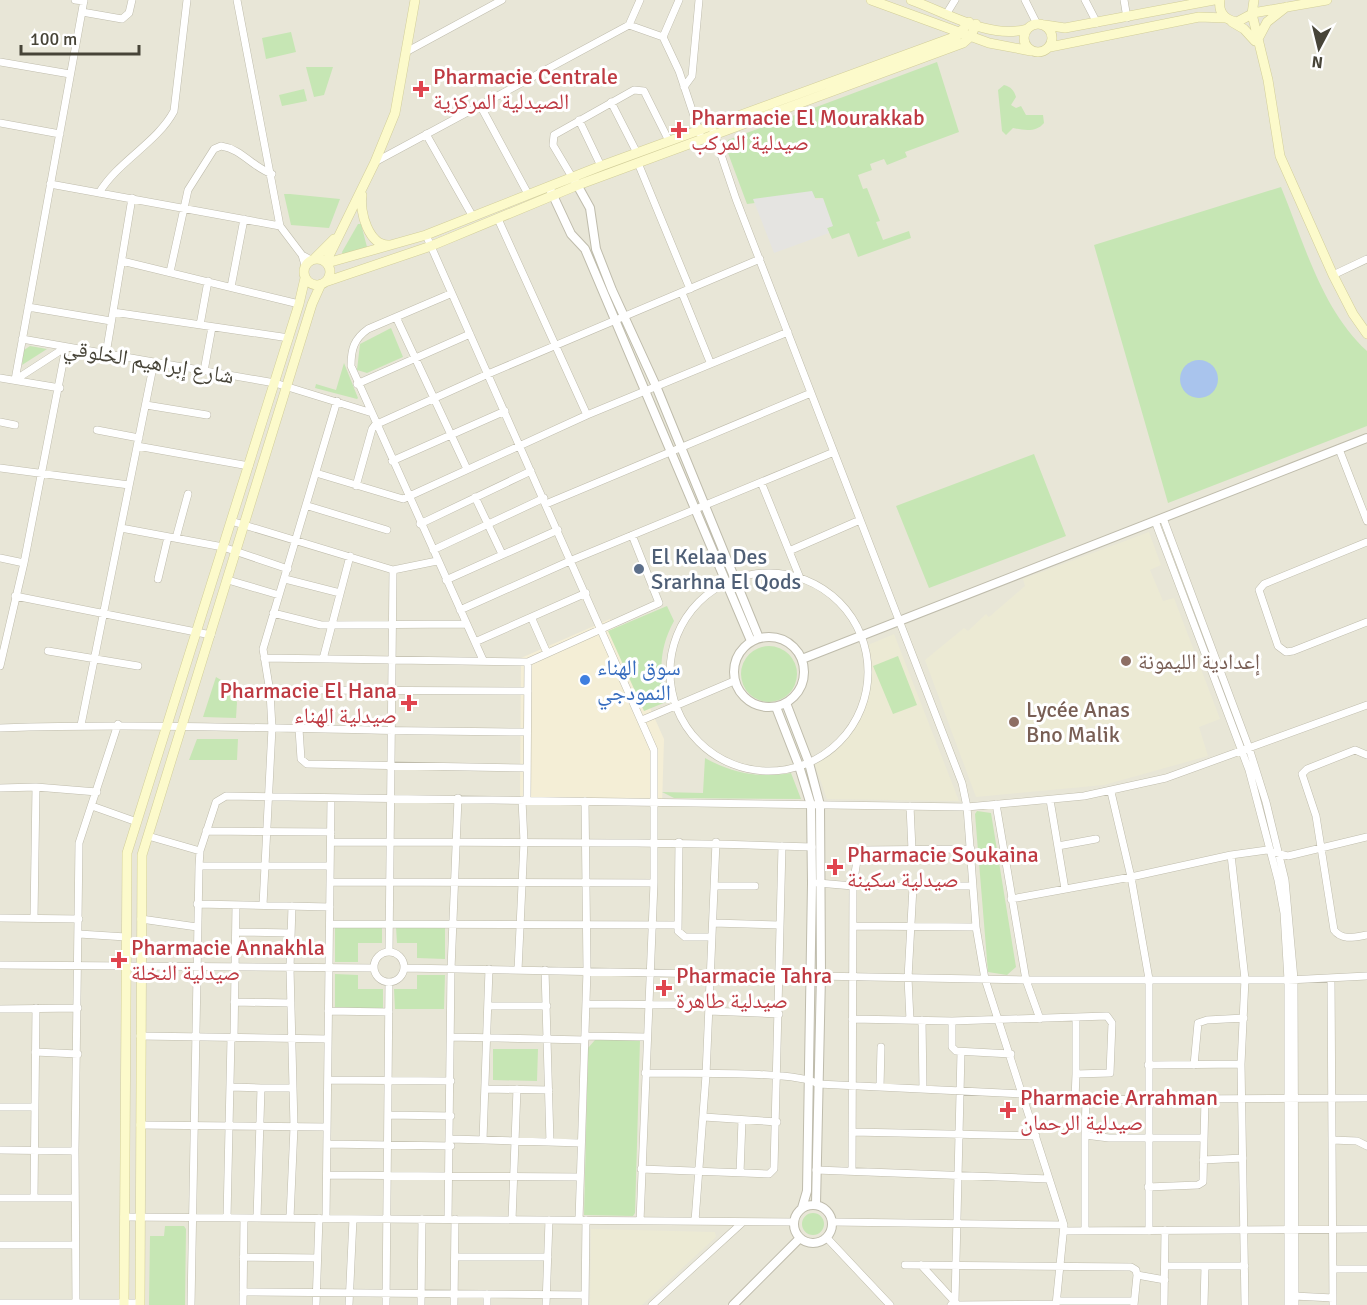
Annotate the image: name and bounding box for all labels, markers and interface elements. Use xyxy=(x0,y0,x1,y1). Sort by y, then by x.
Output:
scale bar xyxy=(21,18,140,56)
north arrow xyxy=(1289,18,1349,78)
text: 100 m xyxy=(30,28,77,50)
text: N xyxy=(1311,51,1324,72)
place label: Pharmacie Centrale الصيدلية المركزية xyxy=(433,63,618,115)
marker: Pharmacie Centrale الصيدلية المركزية xyxy=(414,82,428,96)
place label: Pharmacie El Mourakkab صيدلية المركب xyxy=(691,104,925,156)
marker: Pharmacie El Mourakkab صيدلية المركب xyxy=(672,123,686,137)
street label: شارع إبراهيم الخلوقي xyxy=(61,333,236,393)
place label: El Kelaa Des Srarhna El Qods xyxy=(651,543,801,595)
marker: El Kelaa Des Srarhna El Qods xyxy=(632,562,646,576)
place label: إعدادية الليمونة xyxy=(1138,648,1260,676)
place label: سوق الهناء النمودجي xyxy=(597,654,681,710)
marker: إعدادية الليمونة xyxy=(1119,654,1133,668)
marker: سوق الهناء النمودجي xyxy=(578,673,592,687)
place label: Pharmacie El Hana صيدلية الهناء xyxy=(219,677,397,729)
marker: Pharmacie El Hana صيدلية الهناء xyxy=(402,696,416,710)
place label: Lycée Anas Bno Malik xyxy=(1026,696,1130,748)
marker: Lycée Anas Bno Malik xyxy=(1007,715,1021,729)
place label: Pharmacie Soukaina صيدلية سكينة xyxy=(847,841,1039,893)
marker: Pharmacie Soukaina صيدلية سكينة xyxy=(828,860,842,874)
place label: Pharmacie Annakhla صيدلية النخلة xyxy=(131,934,325,986)
marker: Pharmacie Annakhla صيدلية النخلة xyxy=(112,953,126,967)
place label: Pharmacie Tahra صيدلية طاهرة xyxy=(676,962,832,1014)
marker: Pharmacie Tahra صيدلية طاهرة xyxy=(657,981,671,995)
place label: Pharmacie Arrahman صيدلية الرحمان xyxy=(1020,1084,1218,1136)
marker: Pharmacie Arrahman صيدلية الرحمان xyxy=(1001,1103,1015,1117)

